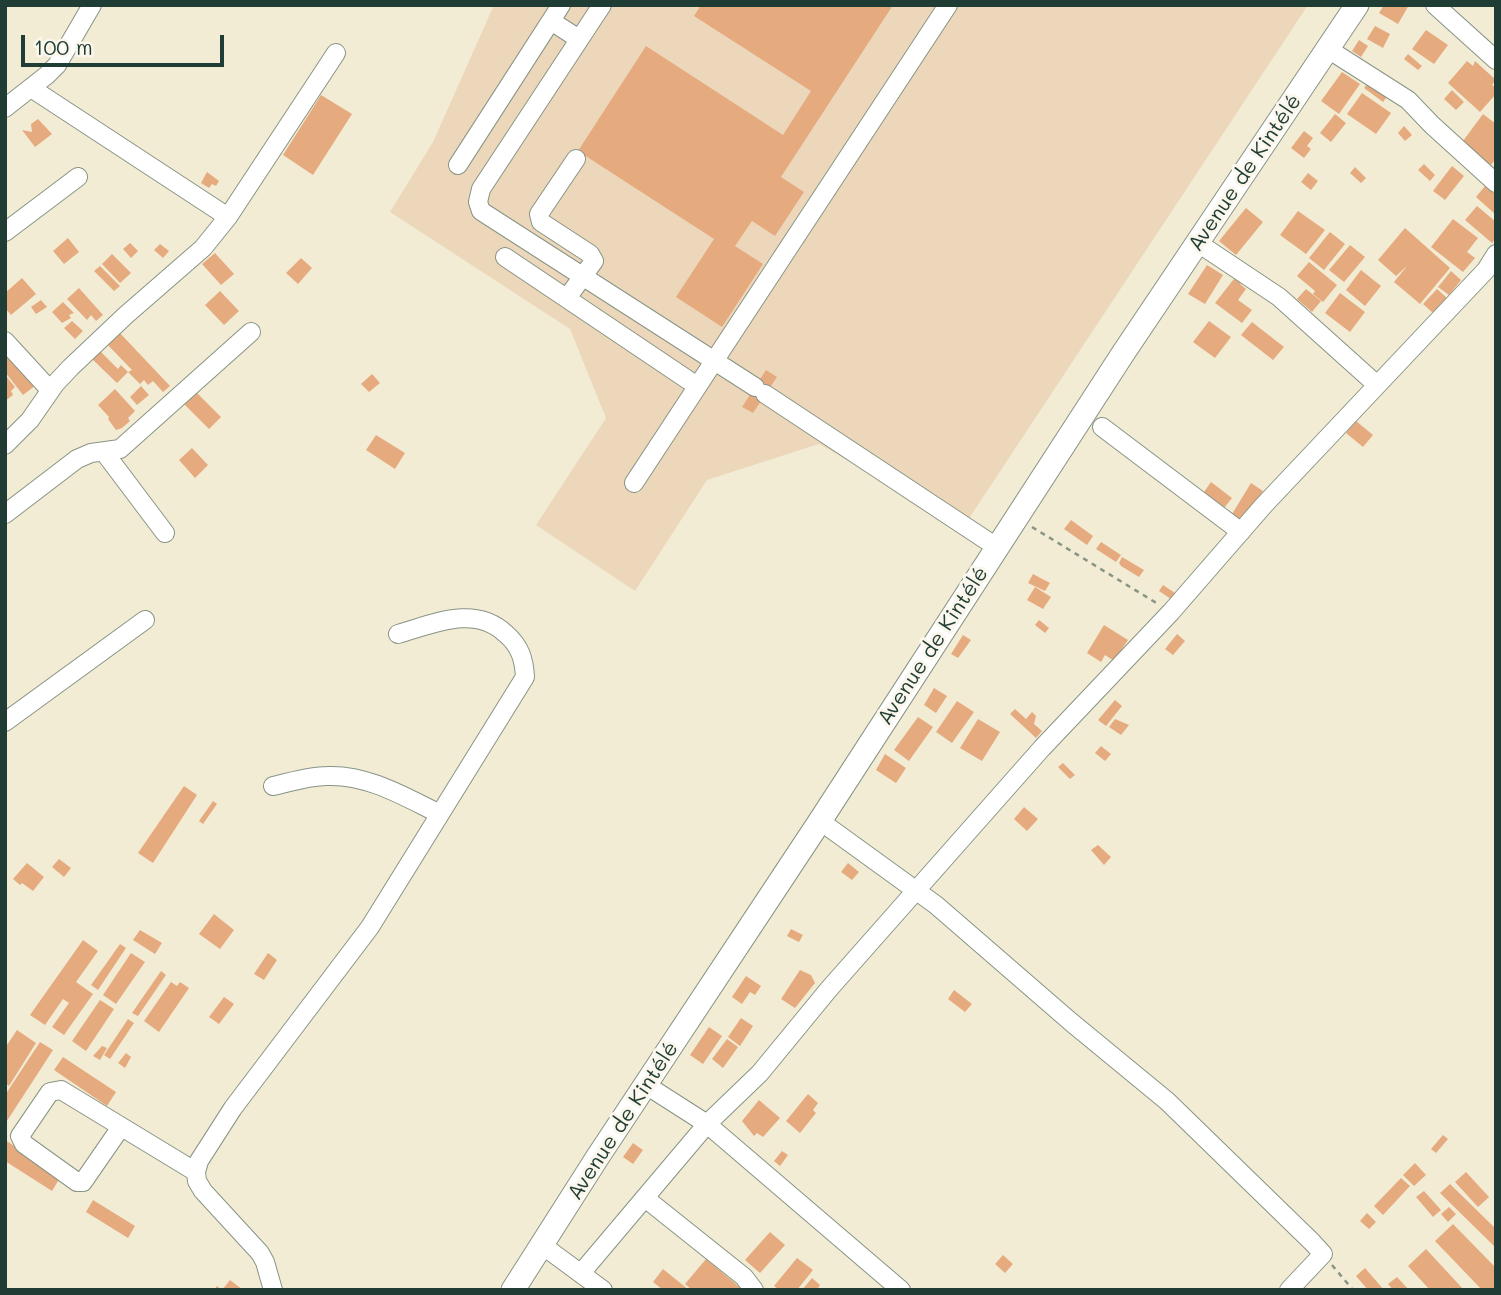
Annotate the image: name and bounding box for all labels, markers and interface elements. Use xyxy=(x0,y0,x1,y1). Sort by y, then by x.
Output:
scale bar xyxy=(24,21,228,65)
text: 100 m xyxy=(34,33,93,60)
street label: Avenue de Kintélé xyxy=(1183,90,1307,256)
street label: Avenue de Kintélé xyxy=(872,562,994,730)
street label: Avenue de Kintélé xyxy=(562,1037,684,1205)

